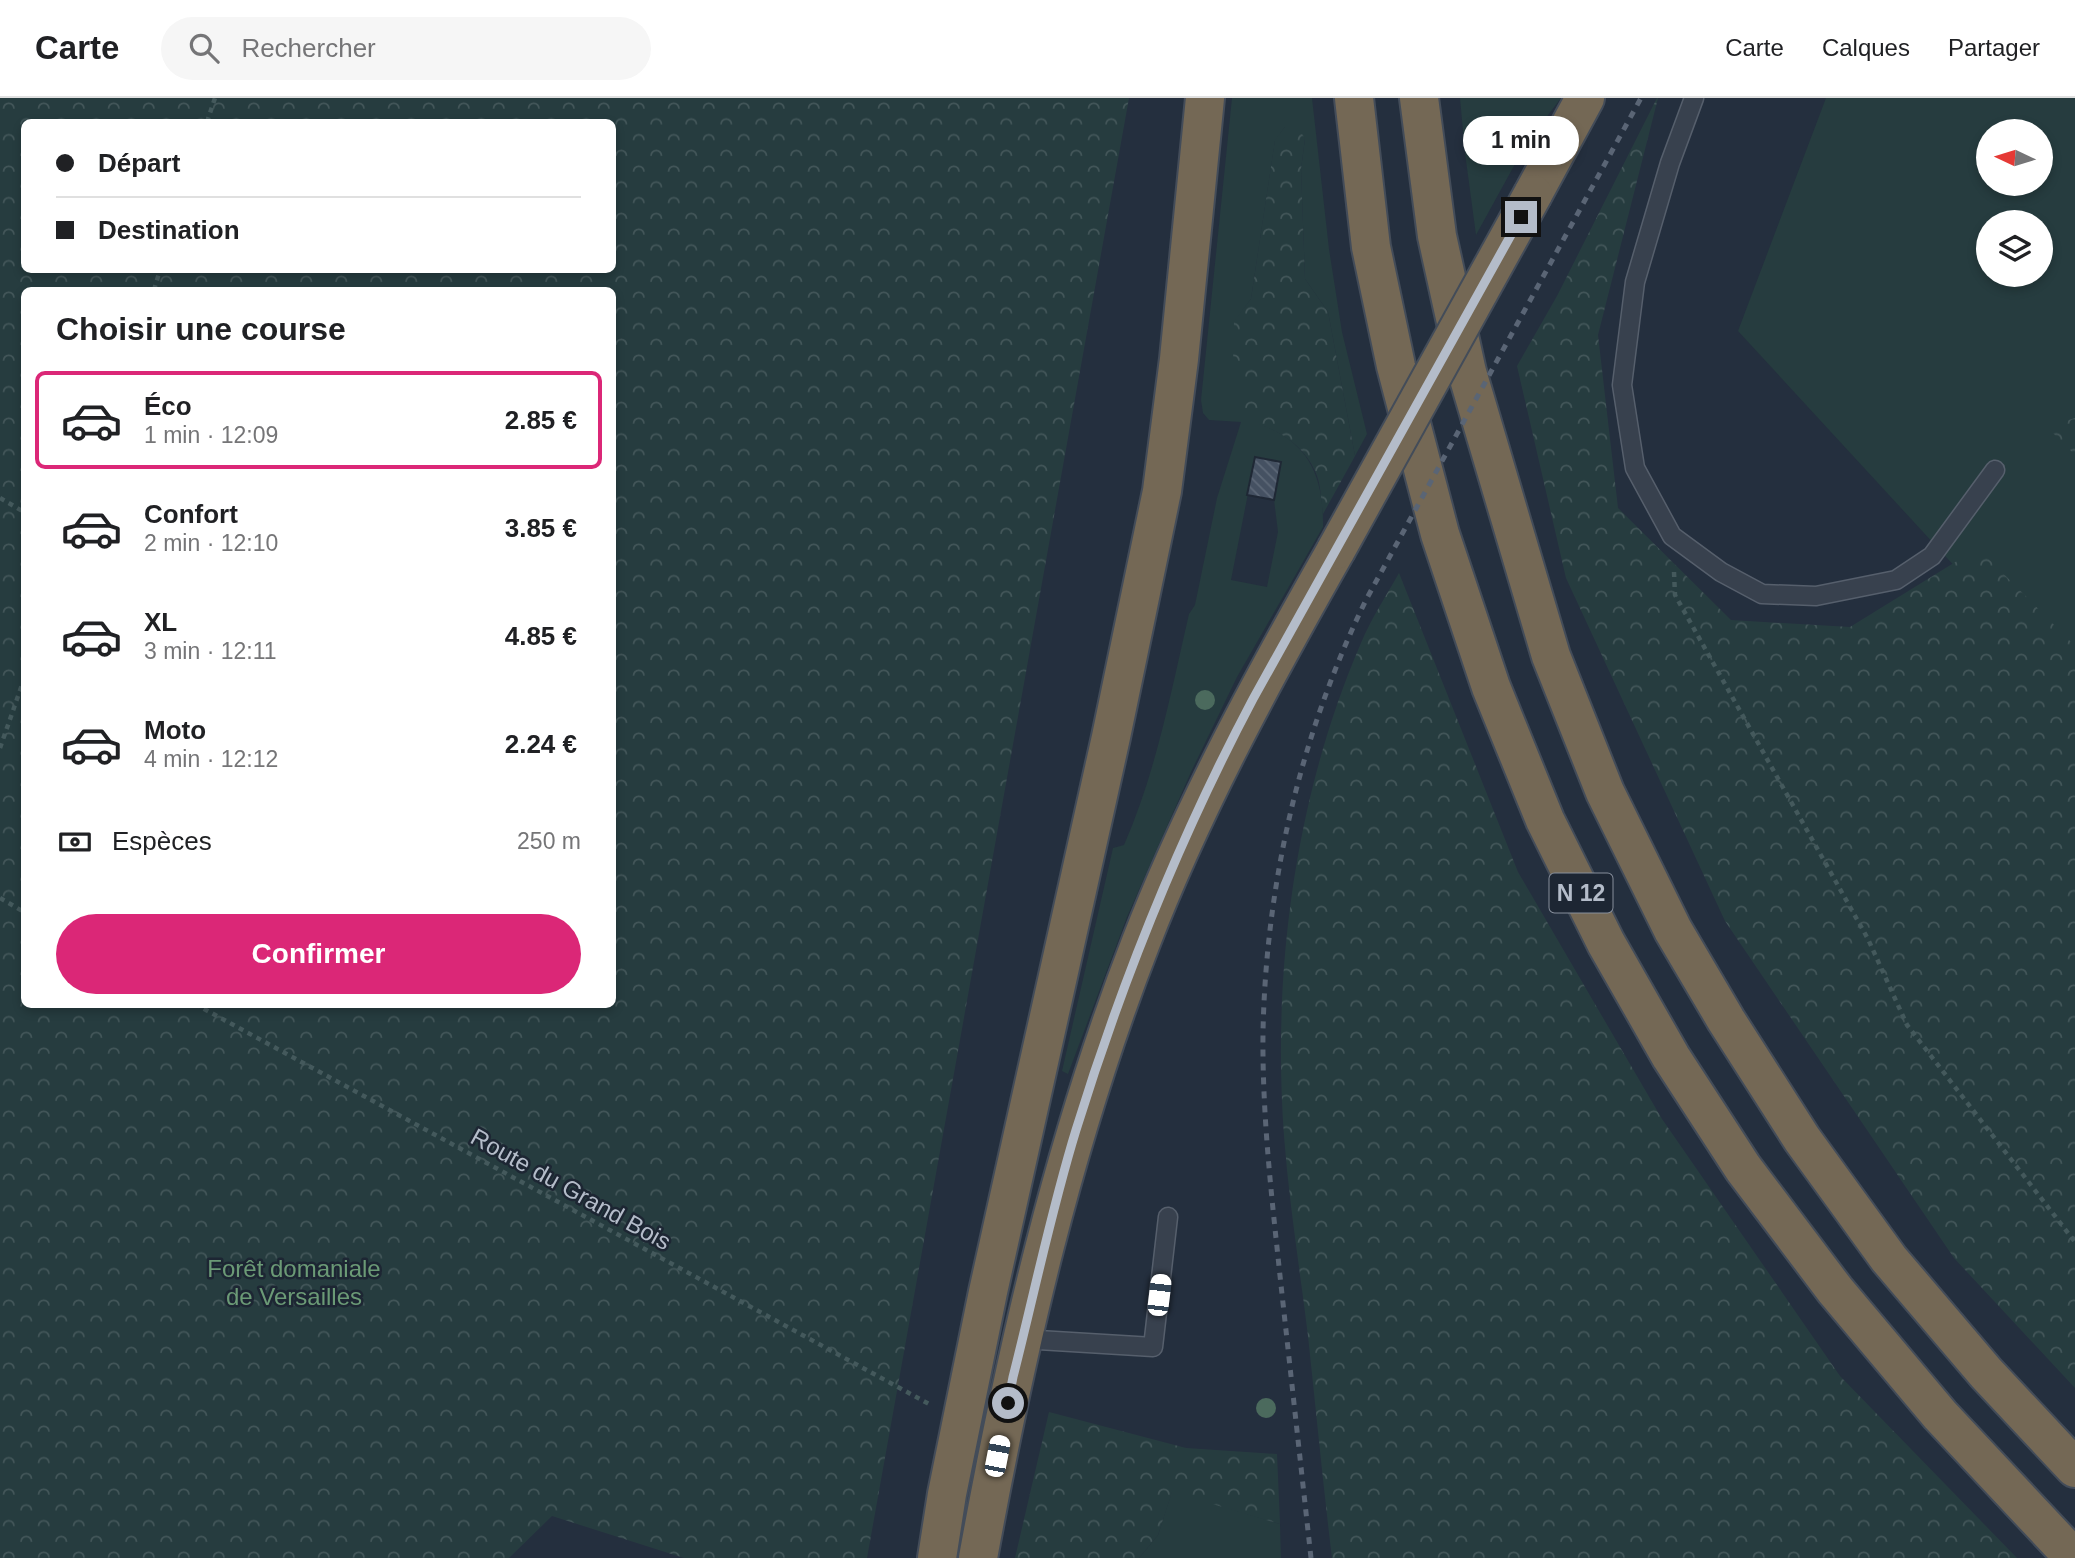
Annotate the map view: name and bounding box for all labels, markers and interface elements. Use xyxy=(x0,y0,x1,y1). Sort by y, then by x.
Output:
search box xyxy=(161,17,651,80)
text: Carte xyxy=(35,29,119,66)
icon: search xyxy=(185,29,223,67)
text: Rechercher xyxy=(241,33,376,63)
text: Carte xyxy=(1725,34,1784,61)
text: Calques xyxy=(1822,34,1910,61)
text: Partager xyxy=(1948,34,2040,61)
callout: 1 min xyxy=(1463,116,1579,164)
north arrow xyxy=(1976,119,2053,196)
map controls xyxy=(1976,119,2053,287)
text: 1 min xyxy=(1491,127,1551,153)
text: Départ xyxy=(98,148,180,178)
route end xyxy=(1505,201,1537,233)
button: layers xyxy=(1976,210,2053,287)
text: Destination xyxy=(98,215,240,245)
text: Choisir une course xyxy=(56,311,346,347)
icon: car xyxy=(60,389,123,452)
text: Éco xyxy=(144,391,192,421)
text: 2.85 € xyxy=(505,405,577,435)
text: 1 min · 12:09 xyxy=(144,422,278,448)
icon: car xyxy=(60,497,123,560)
text: Confort xyxy=(144,499,238,529)
text: 3.85 € xyxy=(505,513,577,543)
text: 2 min · 12:10 xyxy=(144,530,278,556)
icon: car xyxy=(60,605,123,668)
text: XL xyxy=(144,607,177,637)
text: 4.85 € xyxy=(505,621,577,651)
text: 3 min · 12:11 xyxy=(144,638,277,664)
icon: car xyxy=(60,713,123,776)
text: Moto xyxy=(144,715,206,745)
text: 2.24 € xyxy=(505,729,577,759)
text: 4 min · 12:12 xyxy=(144,746,278,772)
icon: cash xyxy=(56,823,94,861)
text: Espèces xyxy=(112,826,212,856)
text: 250 m xyxy=(517,828,581,854)
road number: N 12 xyxy=(1550,874,1612,912)
button: Confirmer xyxy=(56,914,581,994)
street label: Route du Grand Bois xyxy=(466,1123,676,1255)
park label: Forêt domaniale de Versailles xyxy=(207,1255,381,1310)
car xyxy=(1147,1273,1172,1317)
route start xyxy=(992,1387,1024,1419)
car xyxy=(983,1433,1012,1479)

